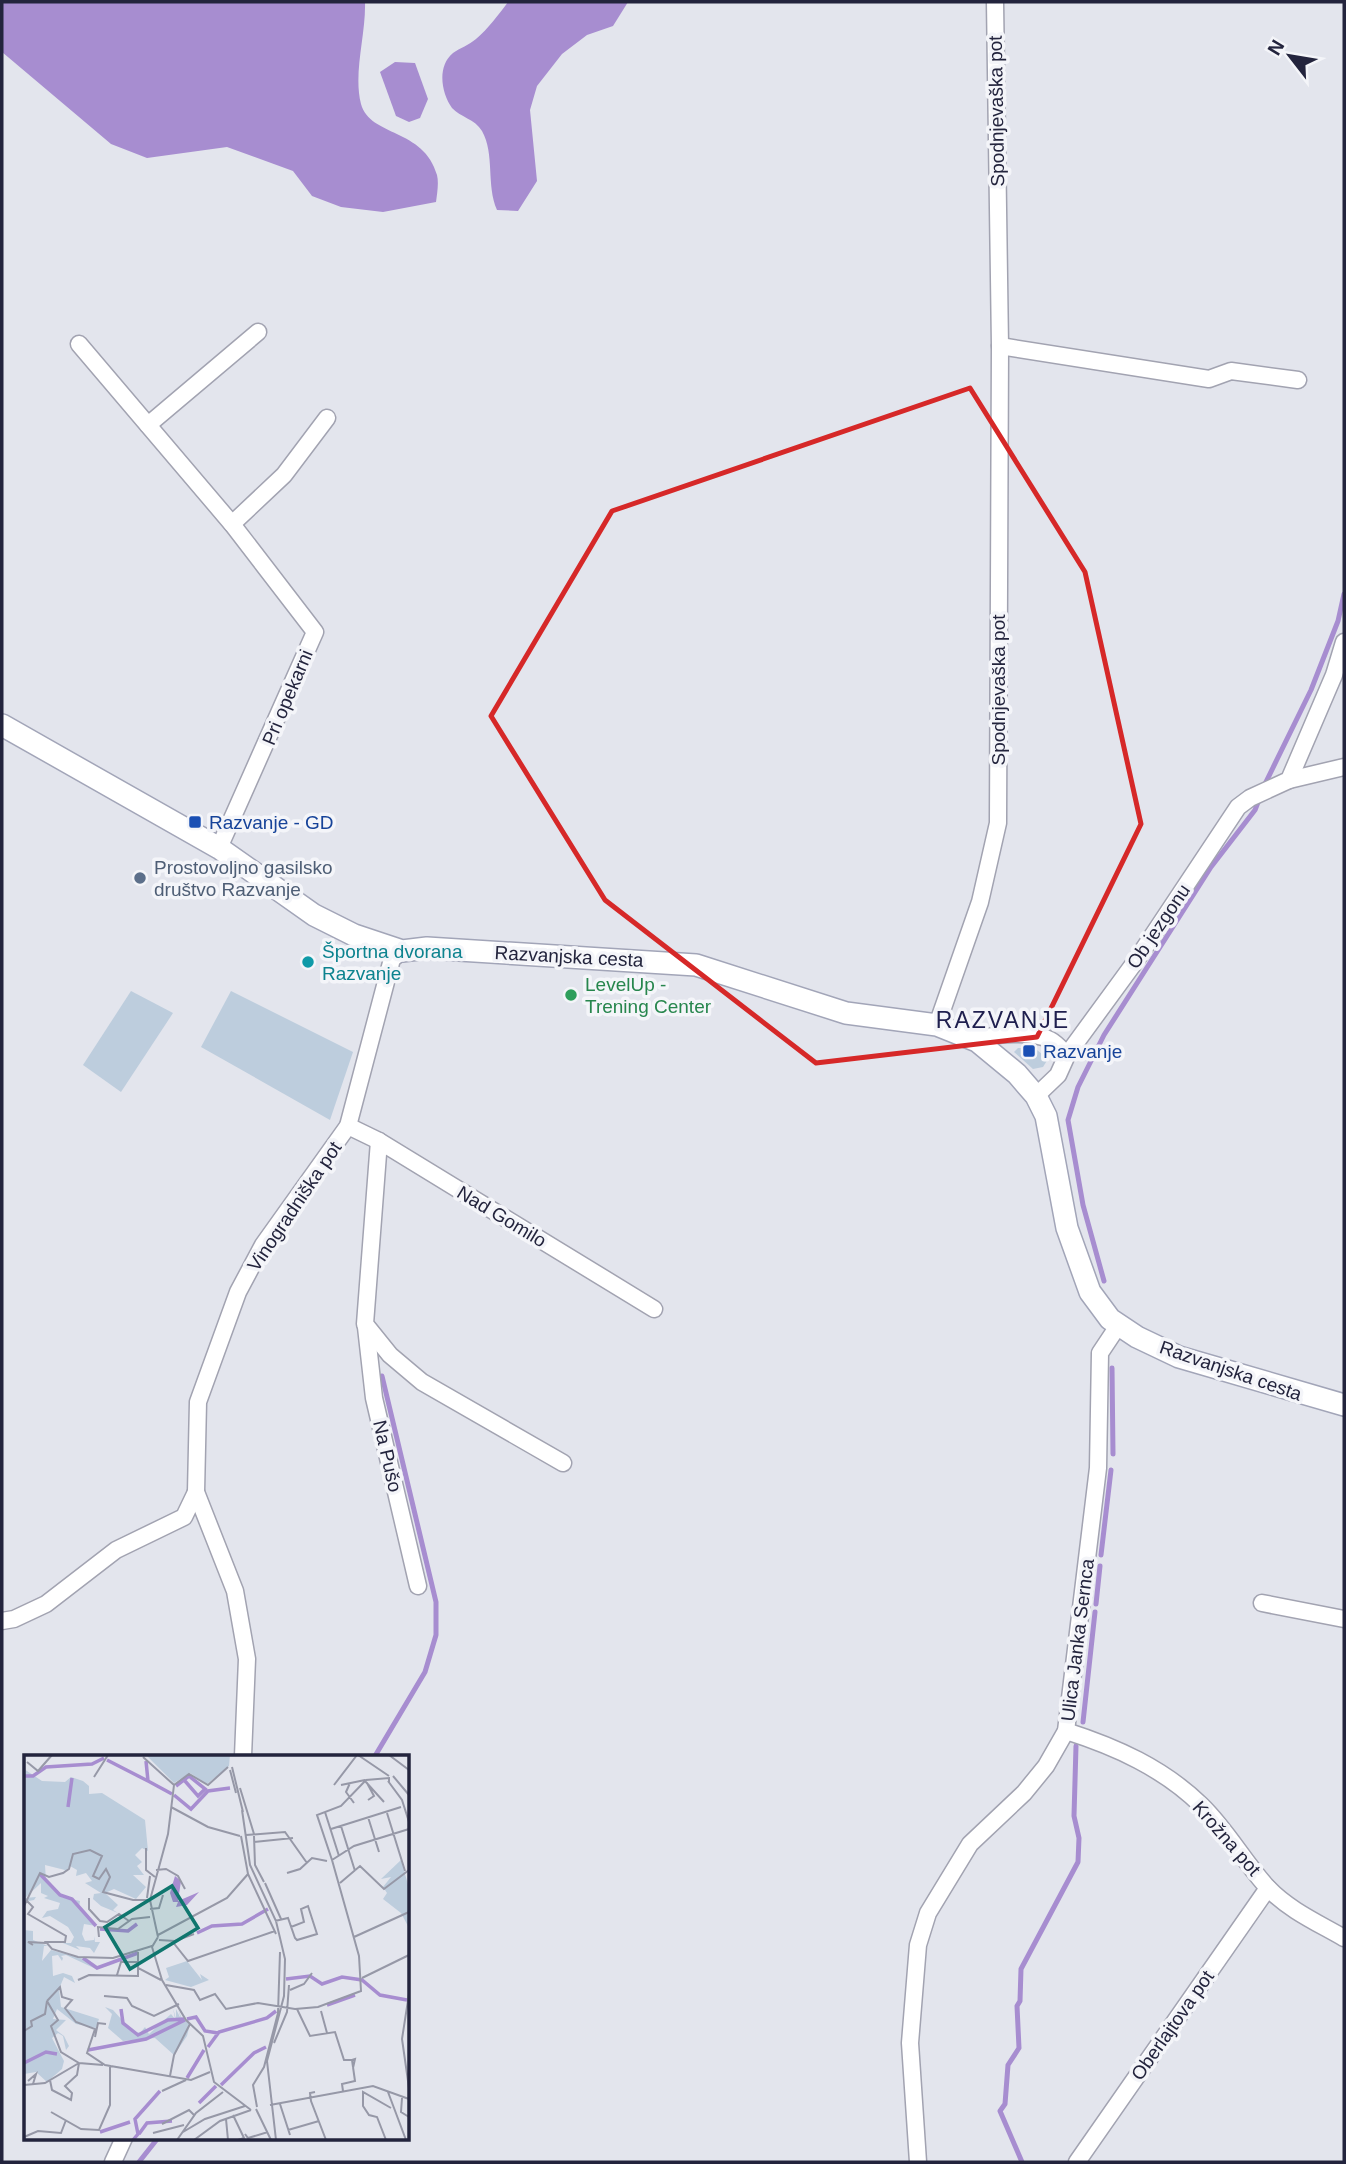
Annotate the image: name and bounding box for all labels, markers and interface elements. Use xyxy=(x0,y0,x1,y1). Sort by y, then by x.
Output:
north arrow xyxy=(1255,21,1325,91)
street label: Spodnjevaška pot xyxy=(985,35,1008,187)
text: N xyxy=(1263,36,1288,59)
street label: Spodnjevaška pot xyxy=(988,614,1009,766)
street label: Pri opekarni xyxy=(258,646,317,748)
place label: Razvanje - GD xyxy=(209,812,334,833)
marker: Razvanje - GD xyxy=(187,814,203,830)
place label: Prostovoljno gasilsko društvo Razvanje xyxy=(154,857,332,900)
marker: Prostovoljno gasilsko društvo Razvanje xyxy=(132,870,148,886)
street label: Ob jezgonu xyxy=(1123,880,1194,972)
place label: Športna dvorana Razvanje xyxy=(322,941,463,984)
street label: Razvanjska cesta xyxy=(494,942,644,971)
marker: Športna dvorana Razvanje xyxy=(300,954,316,970)
place label: LevelUp - Trening Center xyxy=(585,974,712,1017)
marker: LevelUp - Trening Center xyxy=(563,987,579,1003)
district label: RAZVANJE xyxy=(936,1007,1070,1033)
place label: Razvanje xyxy=(1043,1041,1122,1062)
marker: Razvanje xyxy=(1021,1043,1037,1059)
street label: Vinogradniška pot xyxy=(243,1137,346,1275)
street label: Nad Gomilo xyxy=(453,1182,550,1251)
street label: Razvanjska cesta xyxy=(1157,1336,1305,1405)
street label: Na Pušo xyxy=(369,1418,406,1494)
street label: Ulica Janka Sernca xyxy=(1057,1557,1098,1723)
inset map xyxy=(24,1755,410,2140)
street label: Krožna pot xyxy=(1189,1797,1265,1880)
street label: Oberlajtova pot xyxy=(1127,1966,1218,2084)

